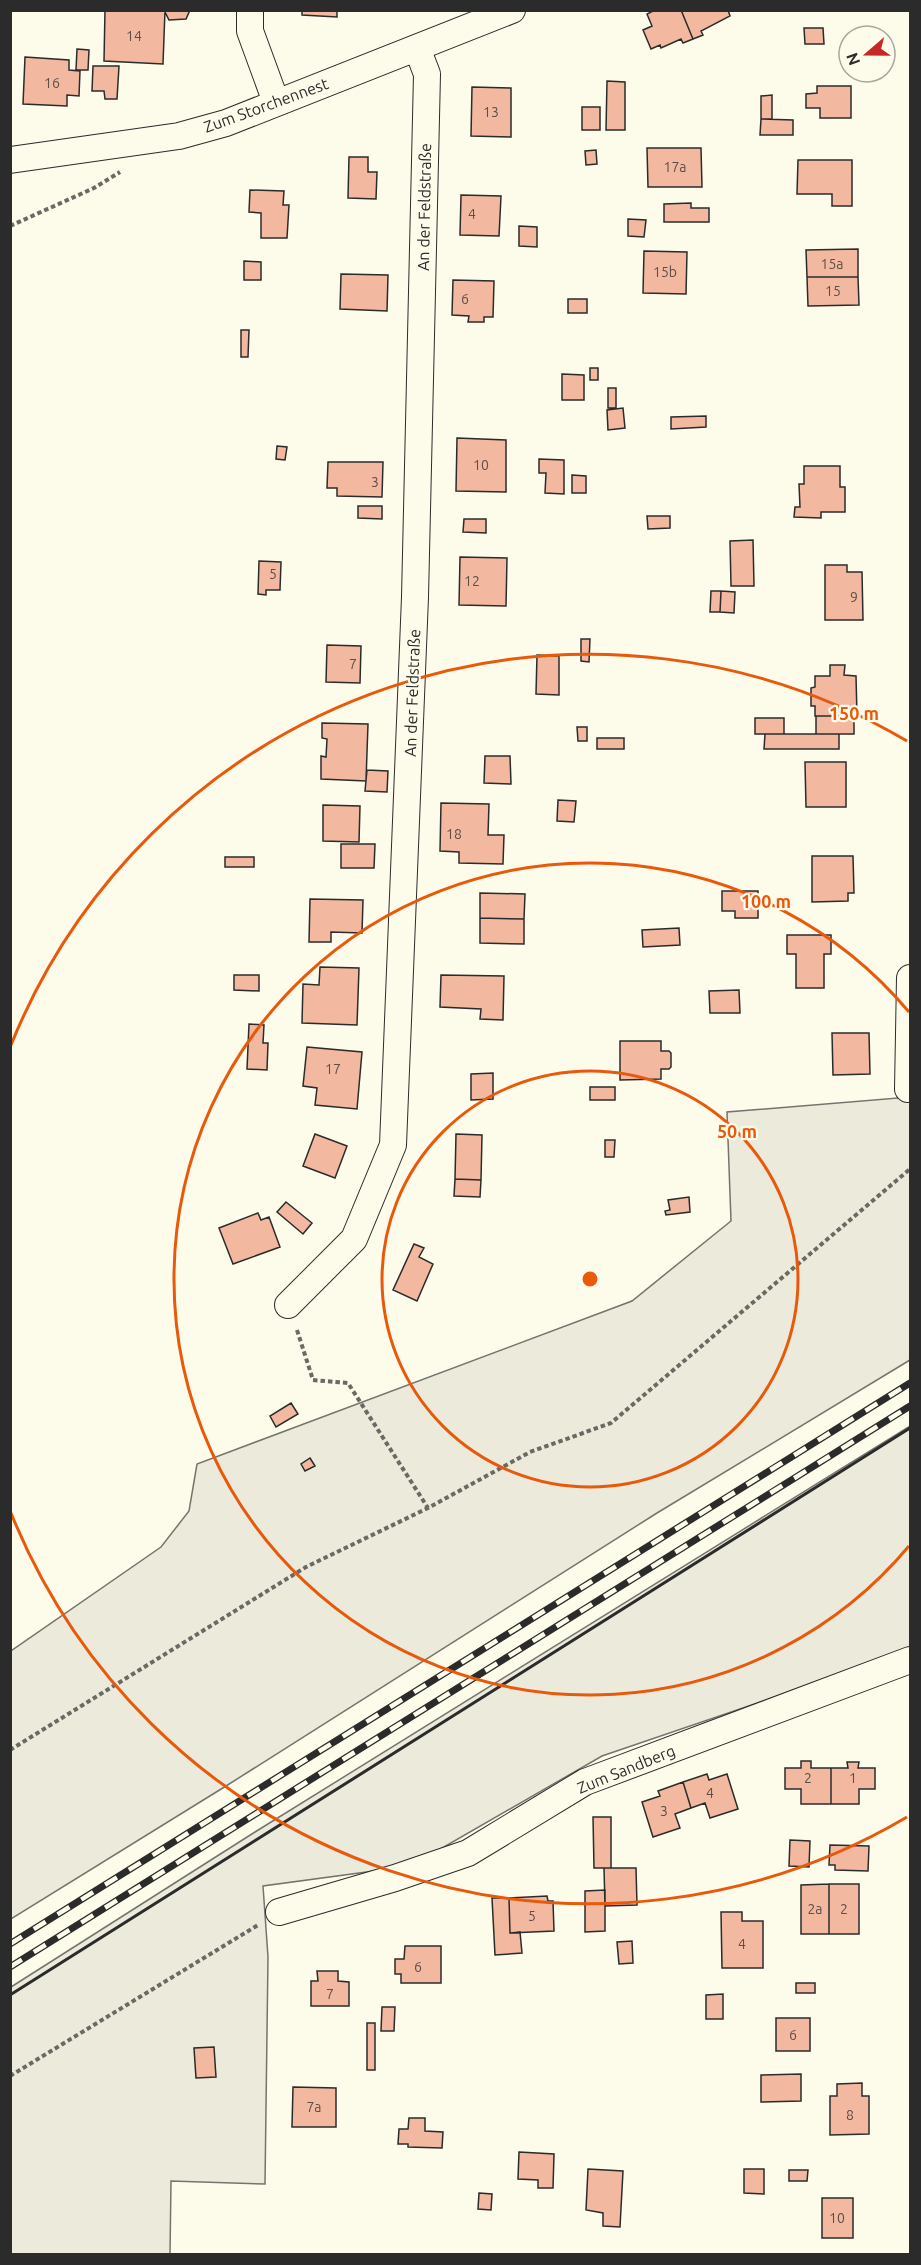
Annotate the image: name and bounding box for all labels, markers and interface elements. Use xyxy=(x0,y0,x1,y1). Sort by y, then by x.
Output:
north arrow xyxy=(837,24,897,84)
house number: 14 xyxy=(126,28,142,44)
text: N xyxy=(842,50,863,68)
street label: Zum Storchennest xyxy=(201,74,331,136)
house number: 16 xyxy=(44,75,60,91)
house number: 13 xyxy=(483,104,499,120)
street label: An der Feldstraße xyxy=(414,143,434,271)
house number: 17a xyxy=(664,159,687,175)
house number: 4 xyxy=(468,206,476,222)
house number: 15a xyxy=(821,256,844,272)
house number: 15b xyxy=(653,264,677,280)
house number: 15 xyxy=(825,283,841,299)
house number: 6 xyxy=(461,291,469,307)
house number: 10 xyxy=(473,457,489,473)
house number: 3 xyxy=(371,474,379,490)
house number: 5 xyxy=(269,566,277,582)
house number: 12 xyxy=(464,573,480,589)
house number: 9 xyxy=(850,589,858,605)
street label: An der Feldstraße xyxy=(401,629,423,757)
house number: 7 xyxy=(349,656,357,672)
text: 150 m xyxy=(829,703,879,723)
house number: 18 xyxy=(446,826,462,842)
text: 100 m xyxy=(741,891,791,911)
house number: 17 xyxy=(325,1061,341,1077)
text: 50 m xyxy=(717,1121,757,1141)
centre of rings xyxy=(580,1269,600,1289)
street label: Zum Sandberg xyxy=(574,1741,678,1797)
house number: 2 xyxy=(804,1770,812,1786)
house number: 1 xyxy=(849,1770,857,1786)
house number: 4 xyxy=(706,1785,714,1801)
house number: 3 xyxy=(660,1803,668,1819)
house number: 2a xyxy=(807,1901,823,1917)
house number: 2 xyxy=(840,1901,848,1917)
house number: 5 xyxy=(528,1908,536,1924)
house number: 4 xyxy=(738,1936,746,1952)
house number: 6 xyxy=(414,1959,422,1975)
house number: 7 xyxy=(326,1986,334,2002)
house number: 6 xyxy=(789,2027,797,2043)
house number: 7a xyxy=(306,2099,322,2115)
house number: 8 xyxy=(846,2107,854,2123)
house number: 10 xyxy=(829,2210,845,2226)

